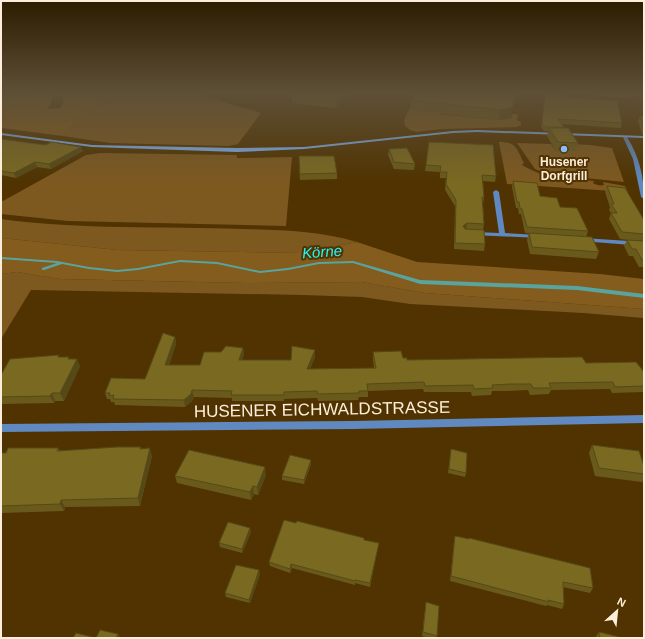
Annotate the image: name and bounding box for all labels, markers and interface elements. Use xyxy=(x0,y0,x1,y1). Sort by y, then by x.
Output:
marker: Husener Dorfgrill xyxy=(559,144,569,154)
place label: Husener Dorfgrill xyxy=(540,155,588,183)
water label: Körne xyxy=(301,242,343,261)
street label: HUSENER EICHWALDSTRASSE xyxy=(194,398,450,421)
north arrow xyxy=(597,591,637,631)
text: N xyxy=(615,595,628,609)

